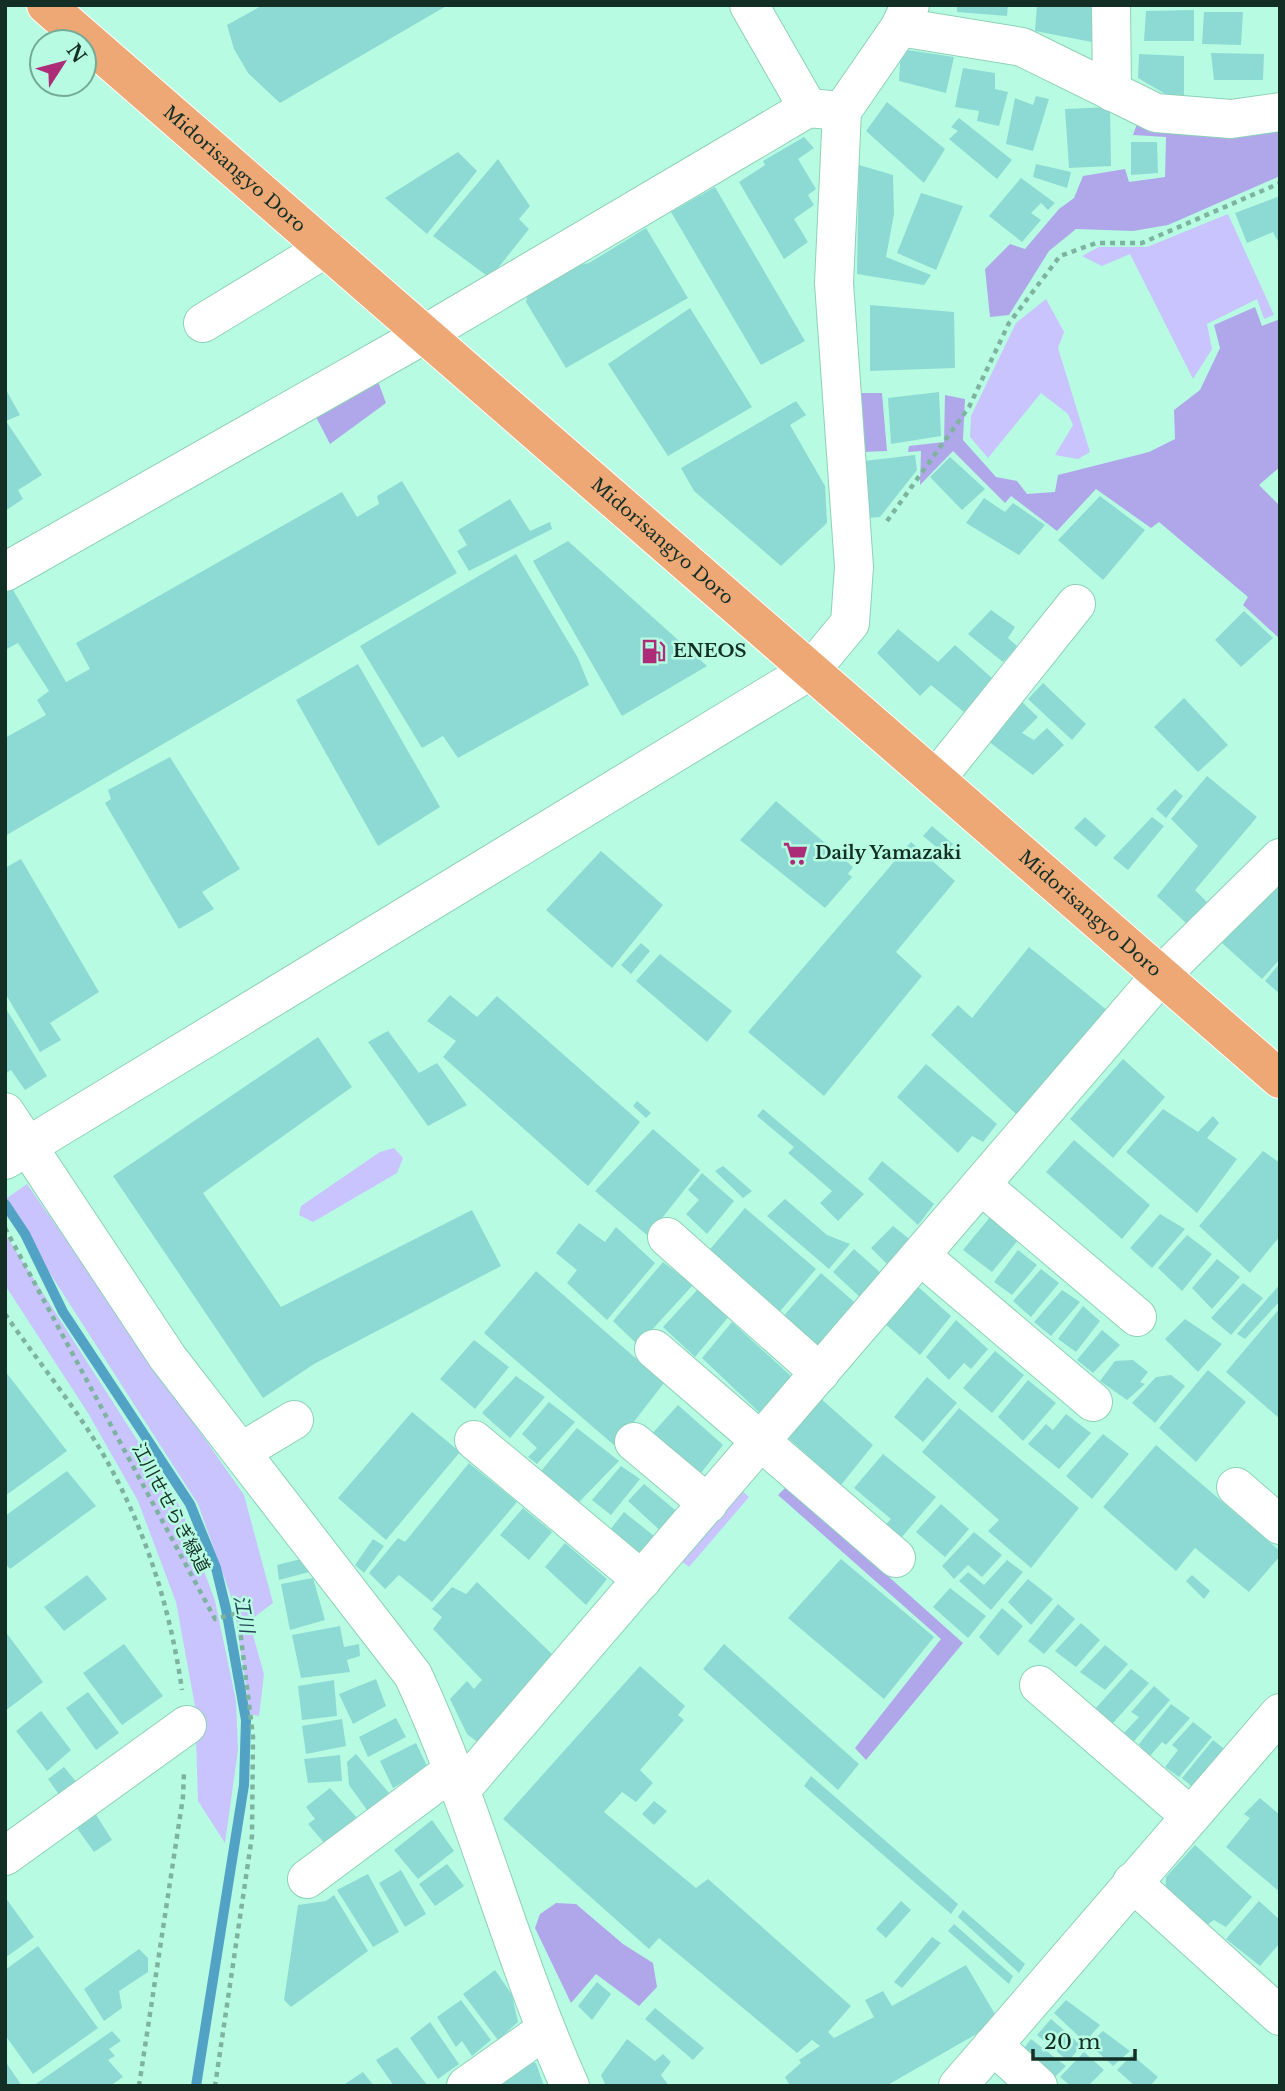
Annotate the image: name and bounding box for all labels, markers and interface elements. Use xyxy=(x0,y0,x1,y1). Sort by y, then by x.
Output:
north arrow xyxy=(28,28,98,98)
text: N xyxy=(62,39,91,67)
street label: Midorisangyo Doro xyxy=(159,101,310,237)
street label: Midorisangyo Doro xyxy=(587,473,738,609)
fuel station icon: ENEOS xyxy=(639,637,667,665)
place label: ENEOS xyxy=(673,640,746,662)
supermarket icon: Daily Yamazaki xyxy=(781,839,809,867)
place label: Daily Yamazaki xyxy=(815,842,962,864)
street label: Midorisangyo Doro xyxy=(1014,846,1166,982)
street label: 江川せせらぎ緑道 xyxy=(127,1439,215,1577)
water label: 江川 xyxy=(229,1593,259,1637)
scale bar xyxy=(1033,2018,1134,2062)
text: 20 m xyxy=(1044,2029,1101,2055)

